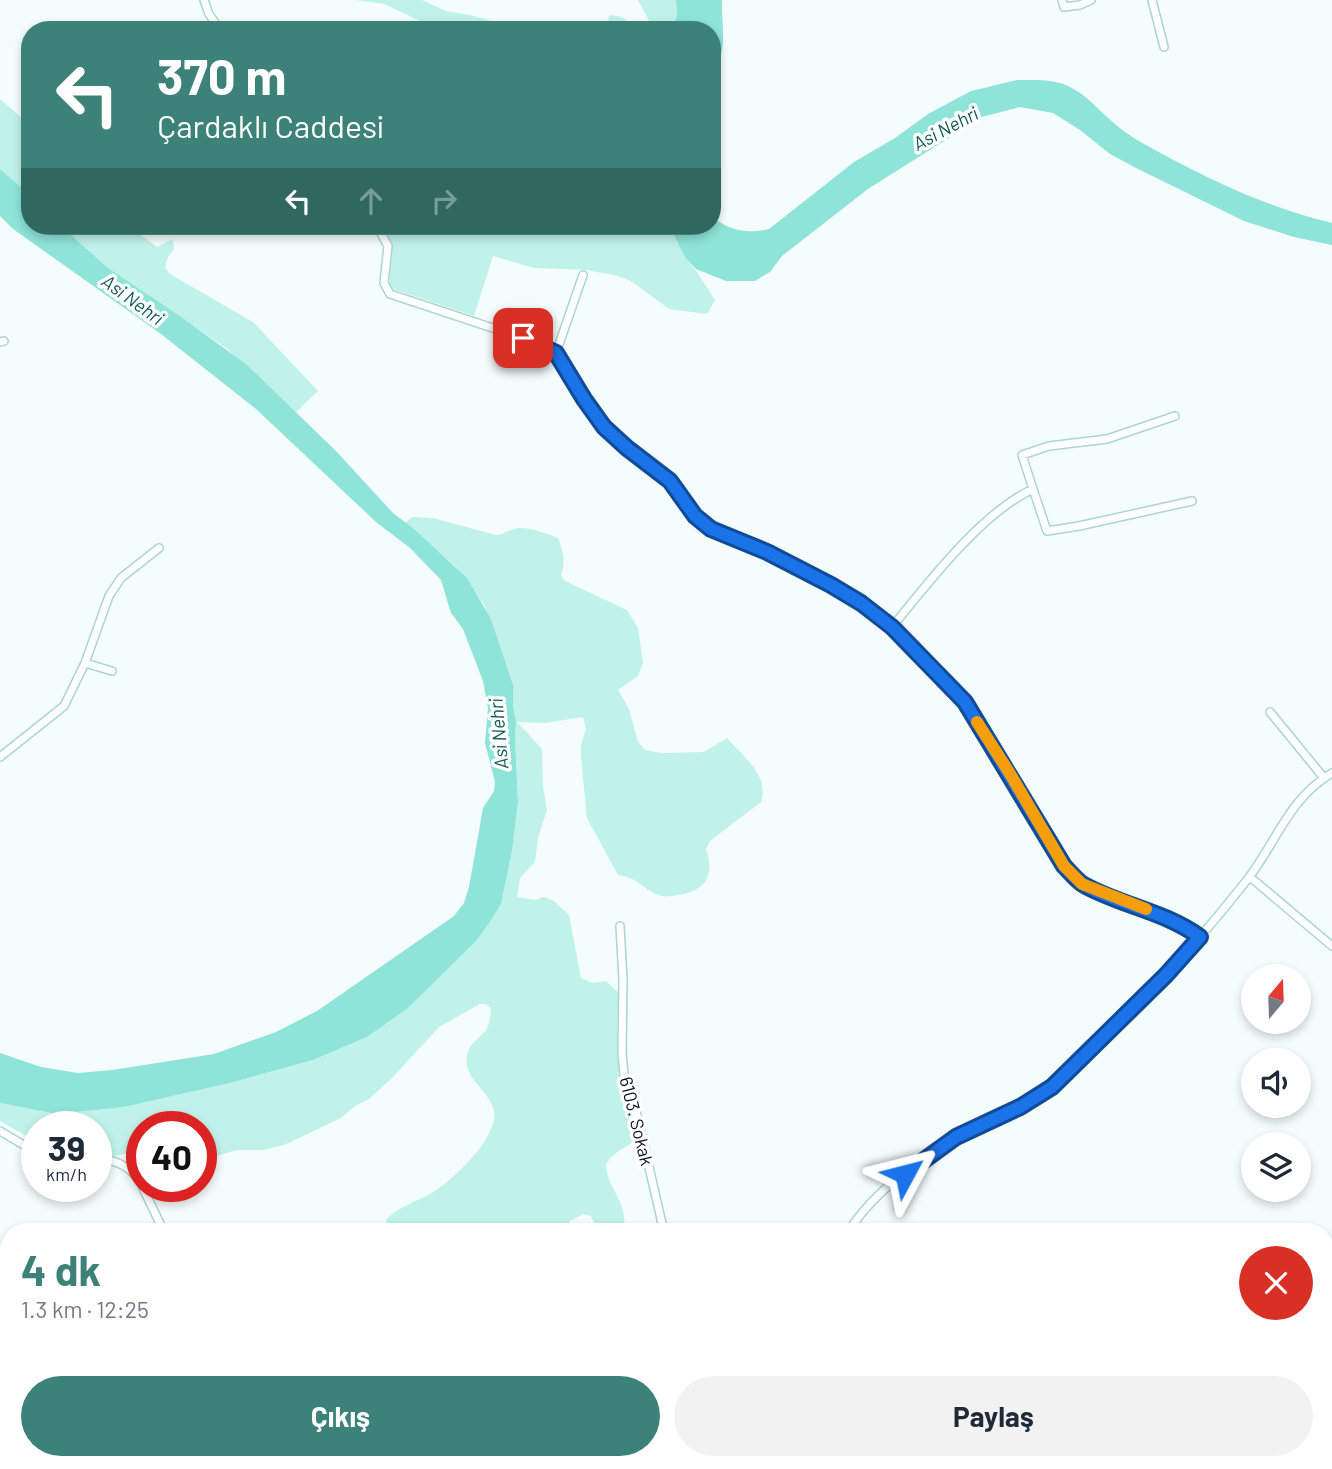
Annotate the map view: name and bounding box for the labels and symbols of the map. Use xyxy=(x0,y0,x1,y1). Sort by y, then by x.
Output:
water label: Asi Nehri xyxy=(908,101,982,155)
water label: Asi Nehri xyxy=(98,269,169,330)
pin xyxy=(493,308,553,368)
water label: Asi Nehri xyxy=(483,697,513,770)
north arrow xyxy=(1241,964,1311,1034)
street label: 6103. Sokak xyxy=(615,1074,659,1168)
speed limit sign: 40 xyxy=(126,1111,217,1202)
position arrow xyxy=(868,1137,942,1211)

